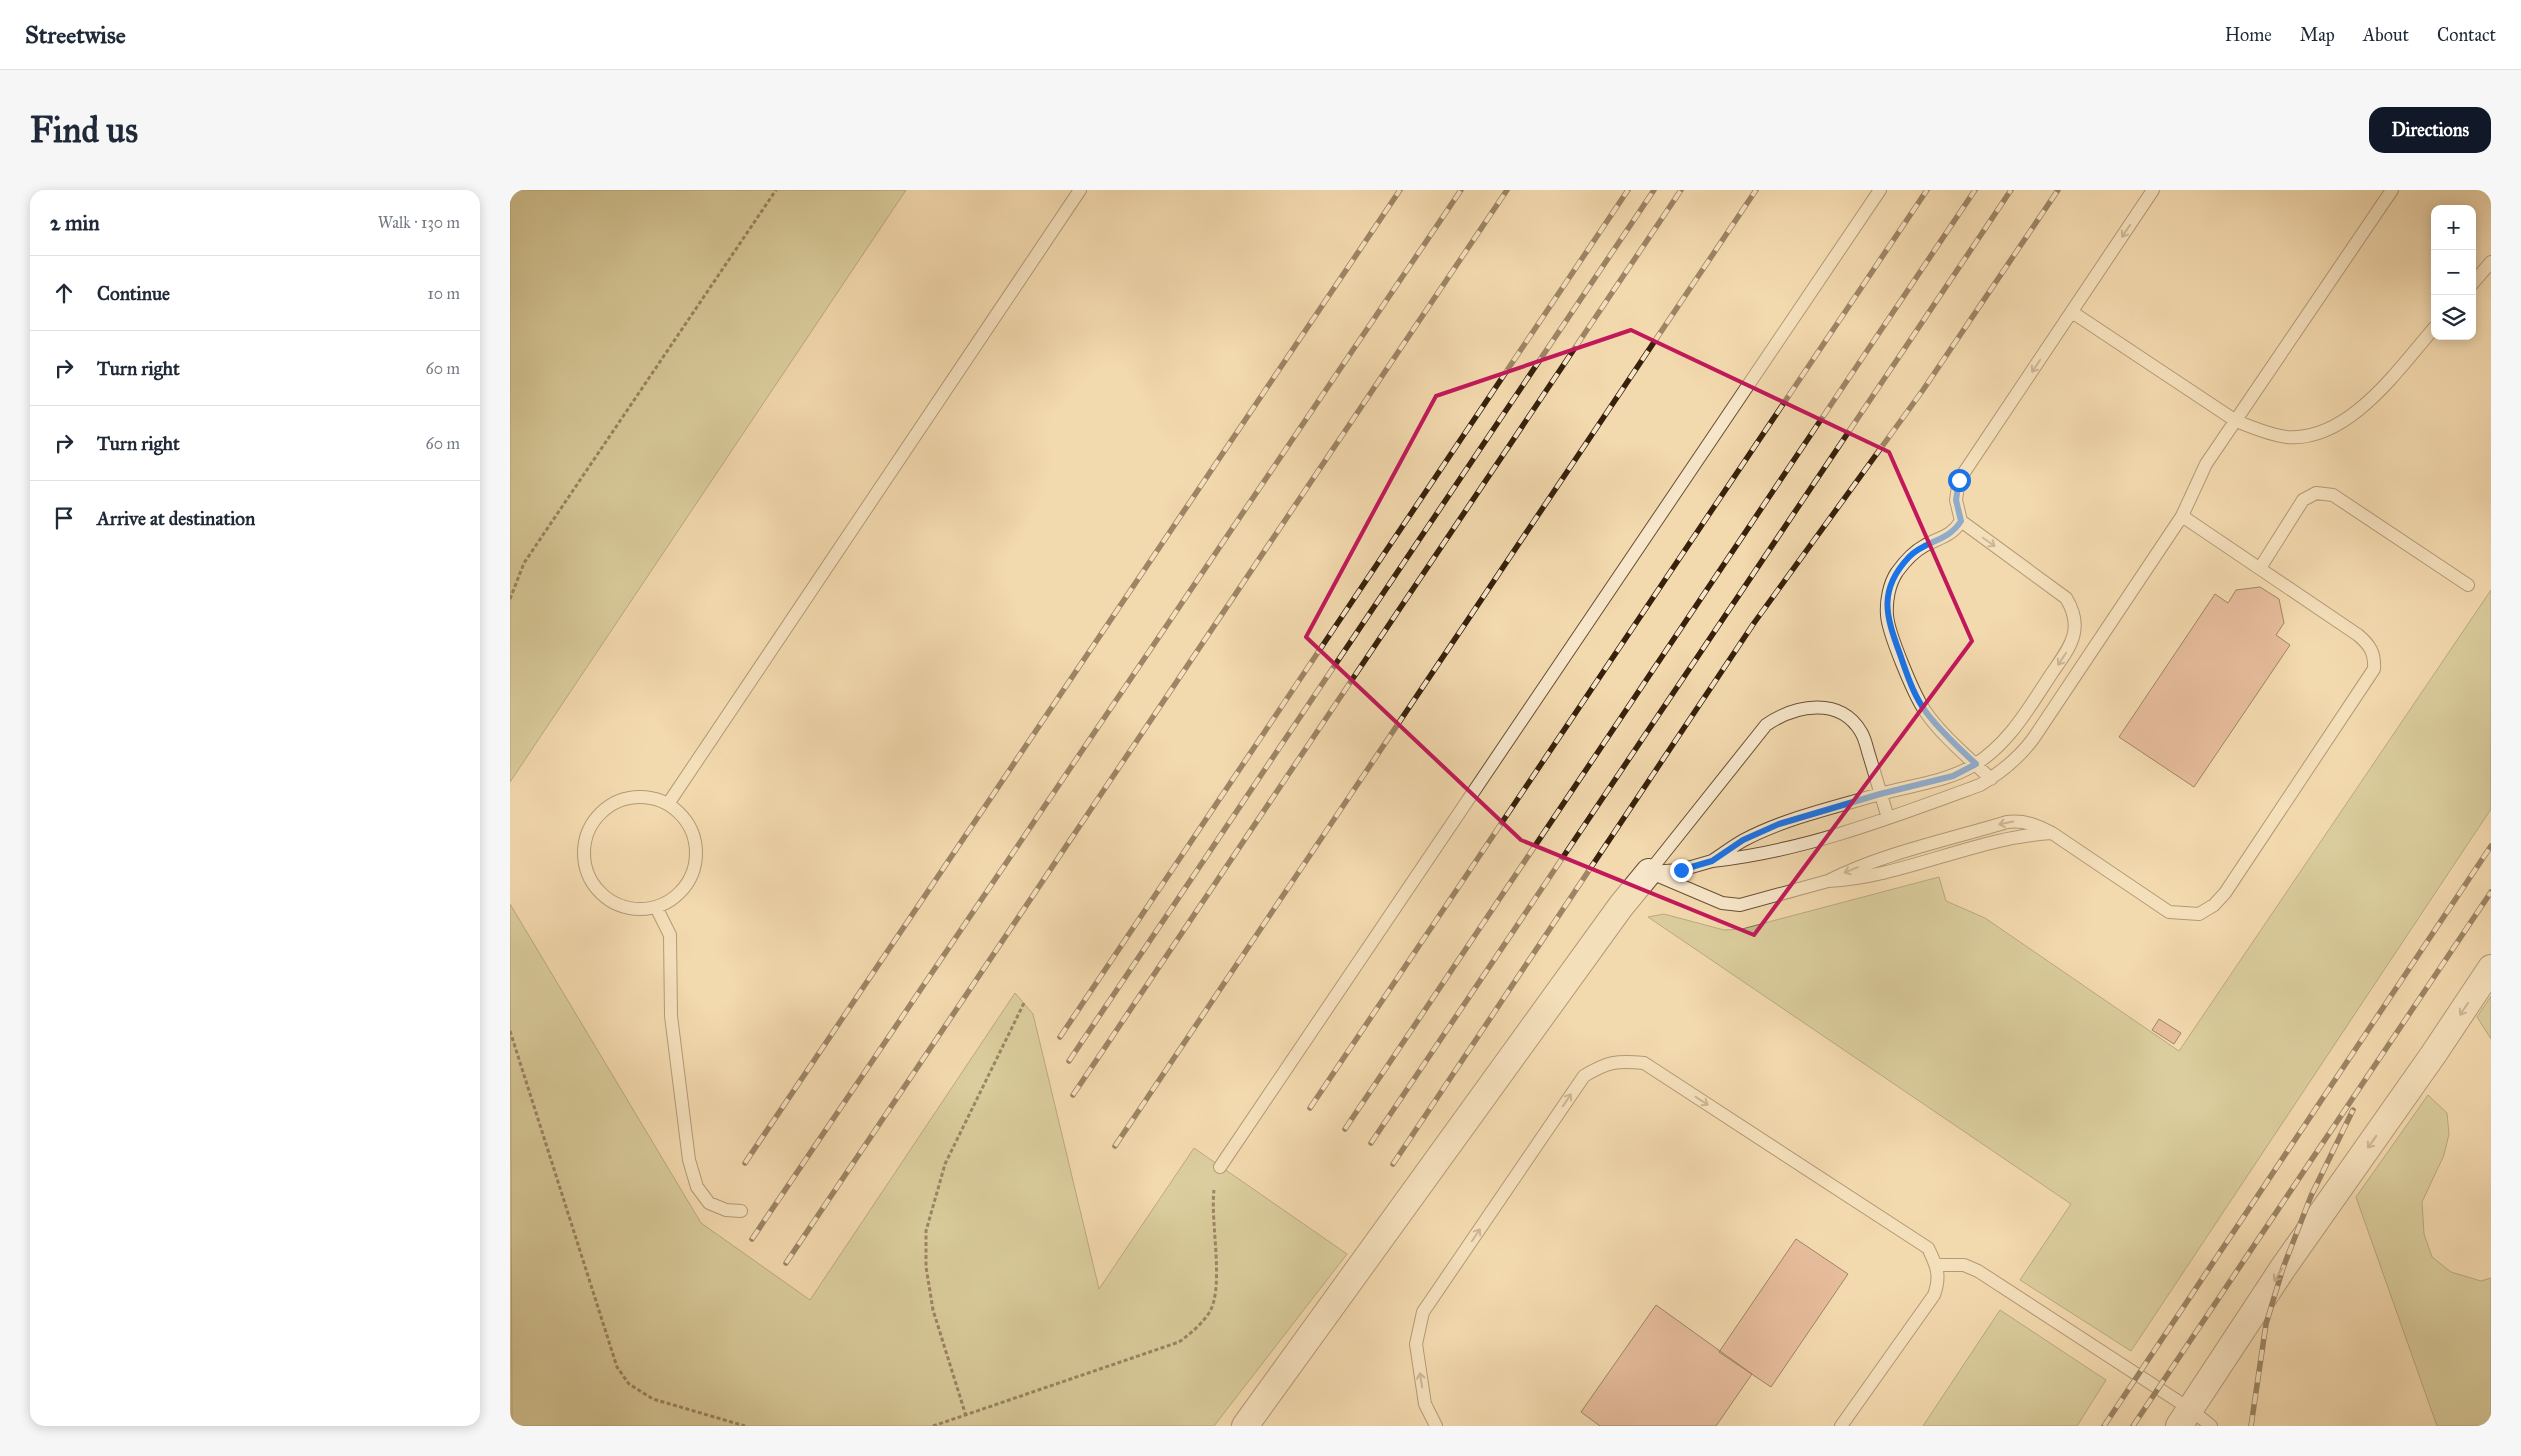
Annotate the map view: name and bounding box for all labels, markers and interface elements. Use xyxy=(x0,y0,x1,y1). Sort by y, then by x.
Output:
text: Streetwise xyxy=(25,20,126,50)
text: Home xyxy=(2225,24,2272,46)
text: Map xyxy=(2300,24,2335,46)
text: About xyxy=(2363,24,2409,46)
text: Contact xyxy=(2437,24,2496,46)
button: Directions xyxy=(2369,107,2491,153)
text: Find us xyxy=(30,109,138,152)
map controls xyxy=(2431,205,2476,340)
button: + xyxy=(2431,205,2476,250)
text: 2 min xyxy=(50,210,100,236)
text: Walk · 130 m xyxy=(378,213,460,232)
one-way arrow xyxy=(2121,223,2131,237)
button: − xyxy=(2431,250,2476,295)
icon: ahead xyxy=(50,279,78,307)
text: Continue xyxy=(97,282,170,305)
text: 10 m xyxy=(428,284,460,303)
button: layers xyxy=(2431,295,2476,340)
icon: right xyxy=(50,354,78,382)
text: Turn right xyxy=(97,357,180,380)
one-way arrow xyxy=(2030,358,2040,372)
text: 60 m xyxy=(426,359,460,378)
icon: right xyxy=(50,429,78,457)
text: Turn right xyxy=(97,432,180,455)
text: 60 m xyxy=(426,434,460,453)
route start xyxy=(1948,469,1971,492)
icon: arrive xyxy=(50,504,78,532)
text: Arrive at destination xyxy=(97,507,255,530)
one-way arrow xyxy=(1982,537,1996,547)
one-way arrow xyxy=(2057,652,2067,666)
one-way arrow xyxy=(1999,819,2015,828)
route end xyxy=(1670,859,1693,882)
one-way arrow xyxy=(1844,866,1859,875)
one-way arrow xyxy=(2459,1001,2469,1015)
one-way arrow xyxy=(1562,1093,1572,1107)
one-way arrow xyxy=(1694,1096,1708,1106)
one-way arrow xyxy=(2367,1135,2377,1149)
one-way arrow xyxy=(1471,1228,1481,1242)
one-way arrow xyxy=(2273,1268,2283,1282)
one-way arrow xyxy=(1416,1372,1426,1388)

